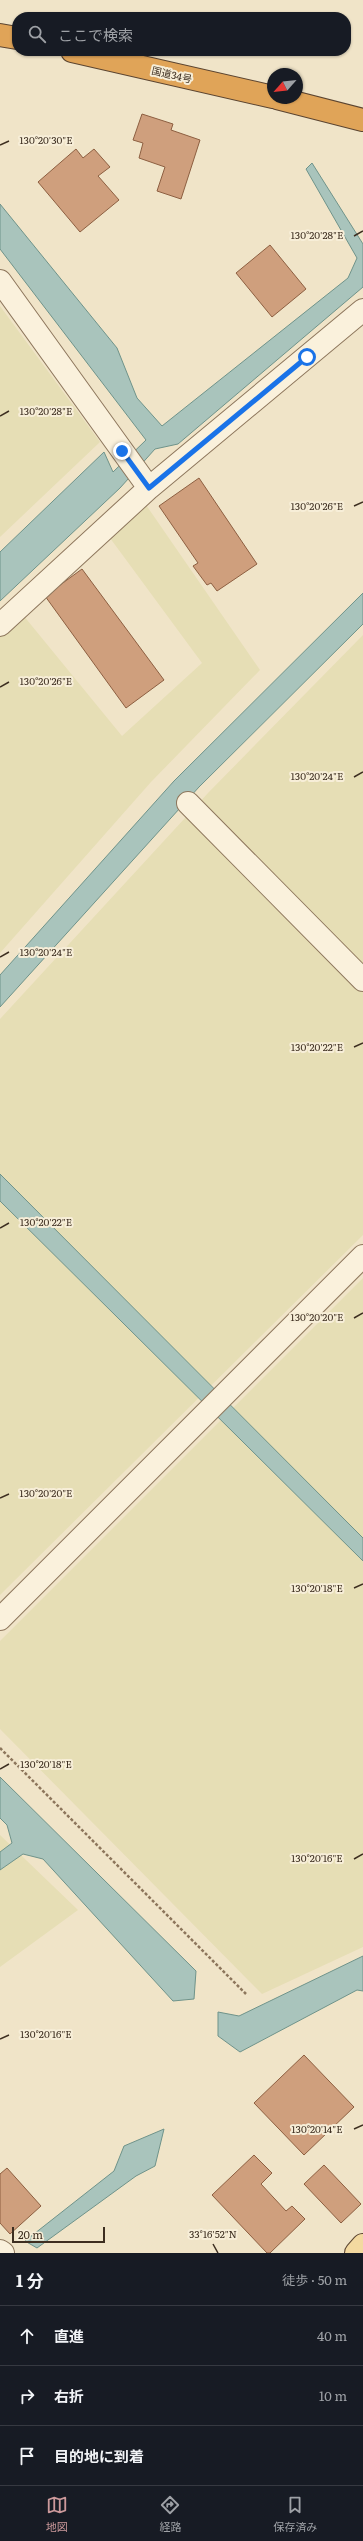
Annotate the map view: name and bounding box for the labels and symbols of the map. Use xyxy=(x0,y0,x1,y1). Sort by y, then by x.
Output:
street label: 国道34号 xyxy=(150,62,194,86)
north arrow xyxy=(267,68,303,104)
text: 130°20'30"E xyxy=(19,132,73,147)
text: 130°20'28"E xyxy=(291,227,343,242)
route start xyxy=(298,348,316,366)
text: 130°20'28"E xyxy=(20,403,72,418)
route end xyxy=(113,442,131,460)
text: 130°20'26"E xyxy=(291,498,343,513)
text: 130°20'26"E xyxy=(20,673,72,688)
text: 130°20'24"E xyxy=(291,768,343,783)
text: 130°20'24"E xyxy=(20,944,72,959)
text: 130°20'22"E xyxy=(291,1039,343,1054)
text: 130°20'22"E xyxy=(20,1214,72,1229)
text: 130°20'20"E xyxy=(291,1309,343,1324)
text: 130°20'20"E xyxy=(20,1485,72,1500)
text: 130°20'18"E xyxy=(291,1580,343,1595)
text: 130°20'18"E xyxy=(20,1756,72,1771)
text: 130°20'16"E xyxy=(291,1850,343,1865)
text: 130°20'16"E xyxy=(20,2026,72,2041)
text: 130°20'14"E xyxy=(291,2121,343,2136)
scale bar xyxy=(12,2225,105,2244)
text: 33°16'52"N xyxy=(189,2226,237,2241)

